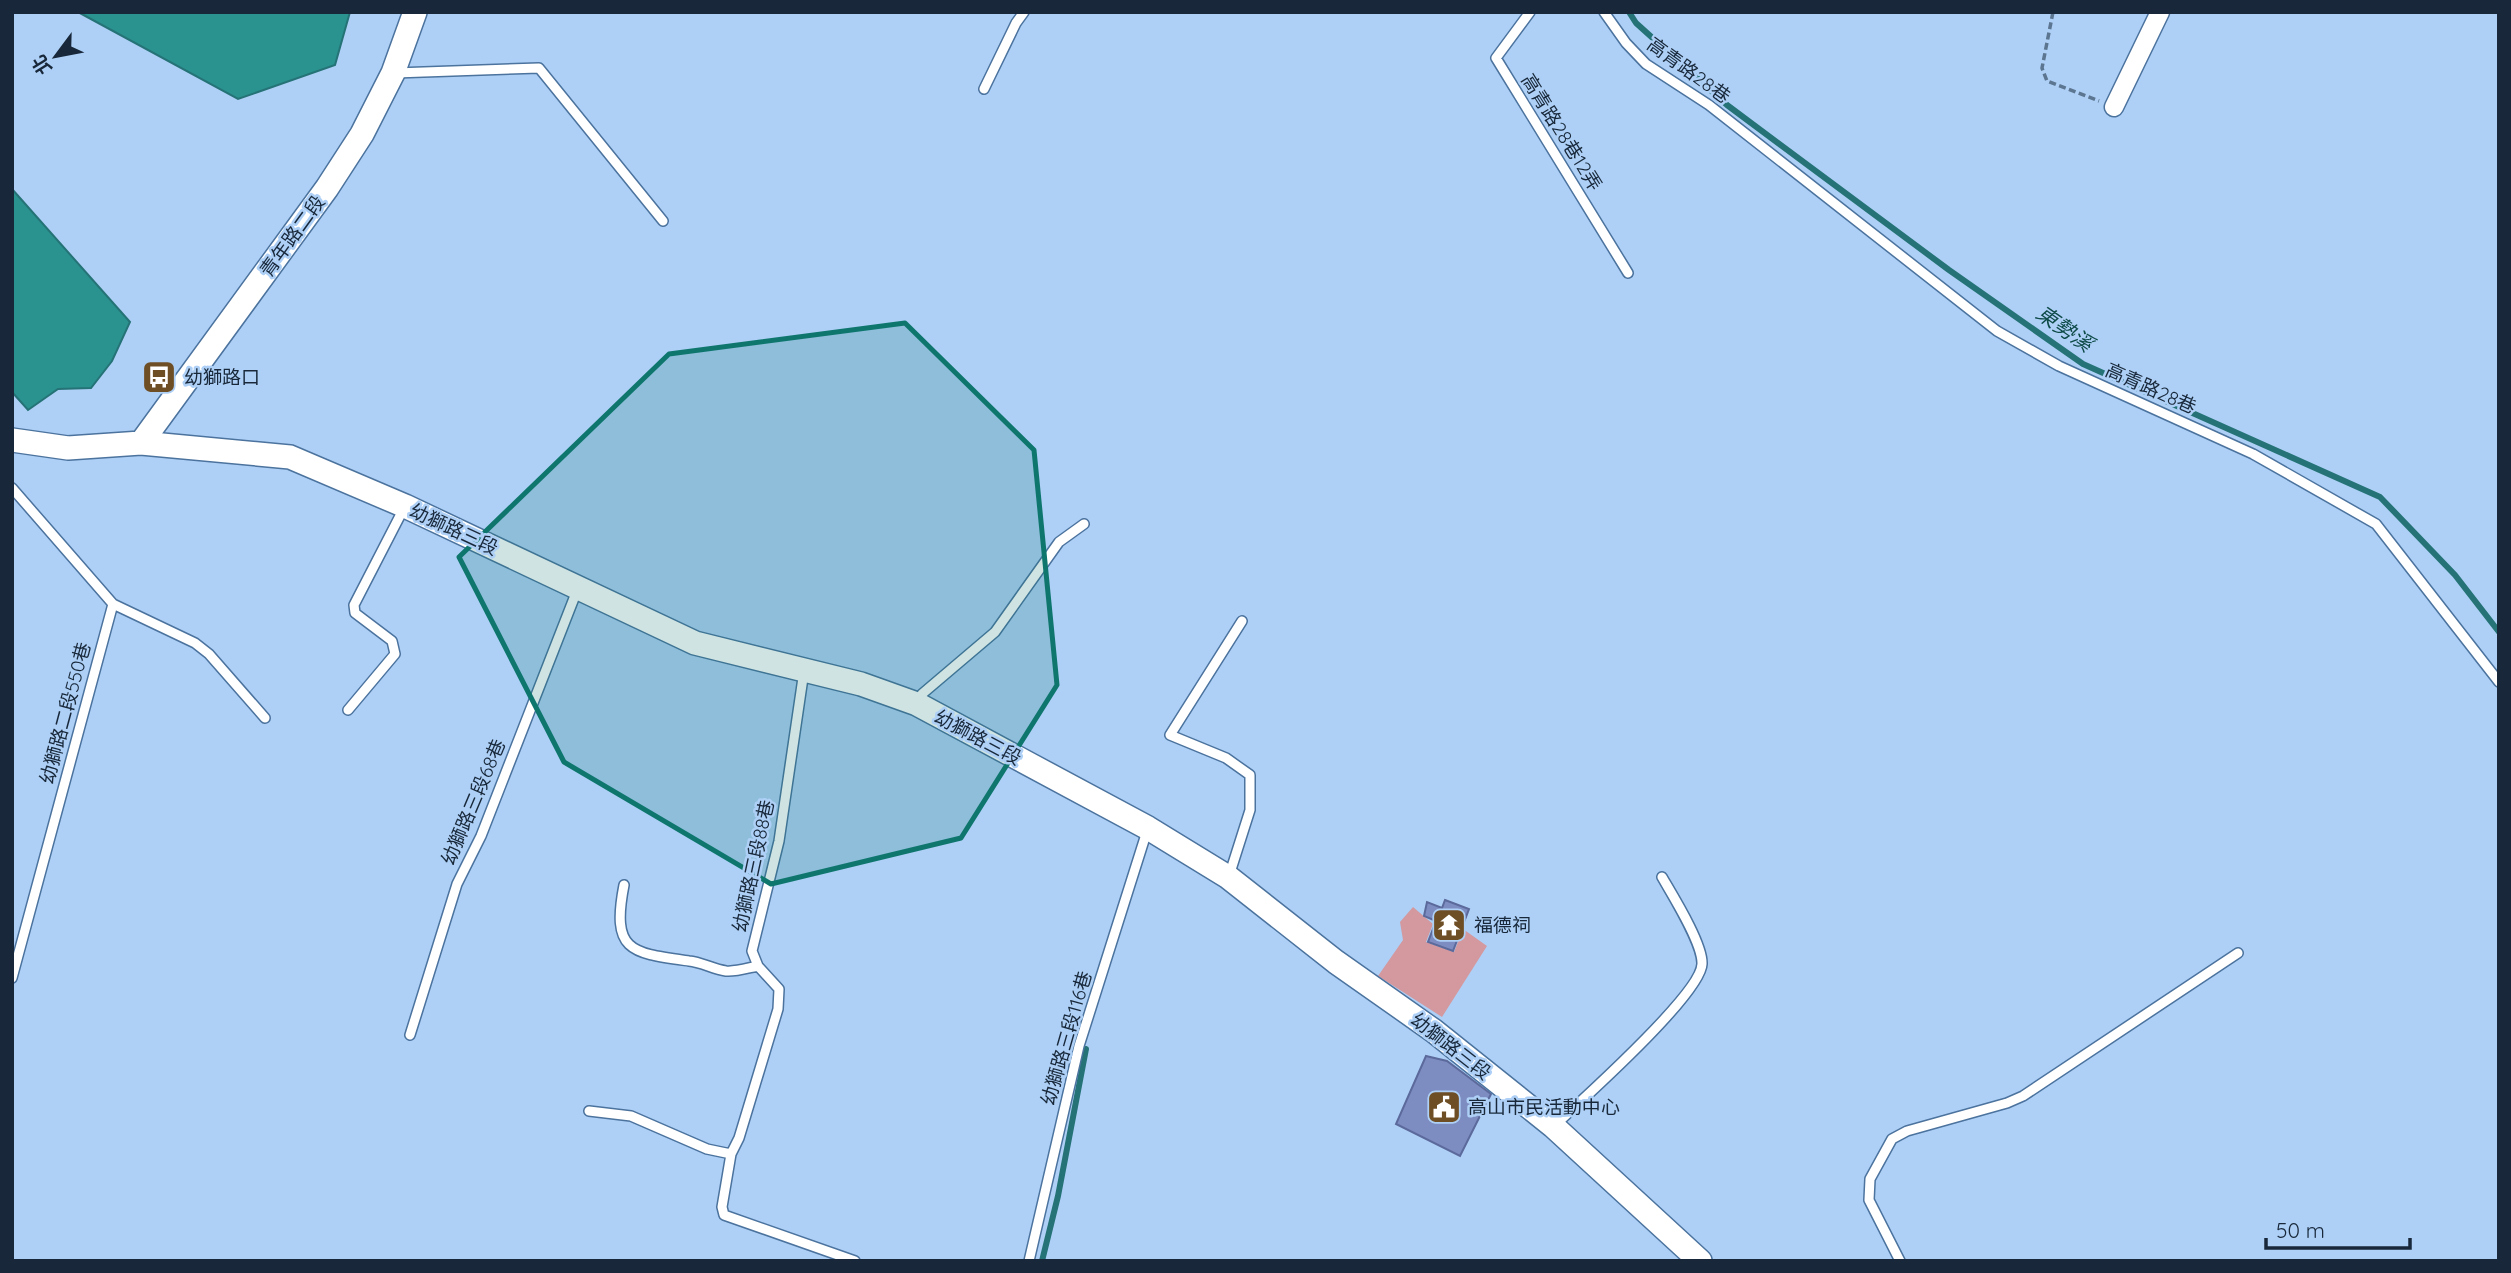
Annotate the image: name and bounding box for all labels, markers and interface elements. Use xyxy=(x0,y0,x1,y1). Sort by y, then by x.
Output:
north arrow xyxy=(21,21,91,91)
street label: 高青路28巷 xyxy=(1643,32,1735,108)
text: 北 xyxy=(26,51,57,79)
street label: 高青路28巷12弄 xyxy=(1516,69,1608,195)
street label: 青年路二段 xyxy=(254,191,330,281)
water label: 東勢溪 xyxy=(2032,299,2101,358)
street label: 高青路28巷 xyxy=(2102,357,2200,419)
bus stop icon: 幼獅路口 xyxy=(140,358,178,396)
place label: 幼獅路口 xyxy=(184,365,260,389)
street label: 幼獅路三段 xyxy=(406,498,502,560)
street label: 幼獅路二段550巷 xyxy=(35,639,95,787)
street label: 幼獅路三段 xyxy=(930,704,1026,770)
street label: 幼獅路三段68巷 xyxy=(436,735,510,869)
street label: 幼獅路三段88巷 xyxy=(727,798,779,934)
temple icon: 福德祠 xyxy=(1430,906,1468,944)
place label: 福德祠 xyxy=(1474,913,1531,937)
street label: 幼獅路三段116巷 xyxy=(1035,968,1097,1108)
street label: 幼獅路三段 xyxy=(1406,1007,1496,1085)
public building icon: 高山市民活動中心 xyxy=(1425,1088,1463,1126)
place label: 高山市民活動中心 xyxy=(1468,1095,1620,1119)
scale bar xyxy=(2266,1206,2410,1250)
text: 50 m xyxy=(2276,1217,2325,1243)

